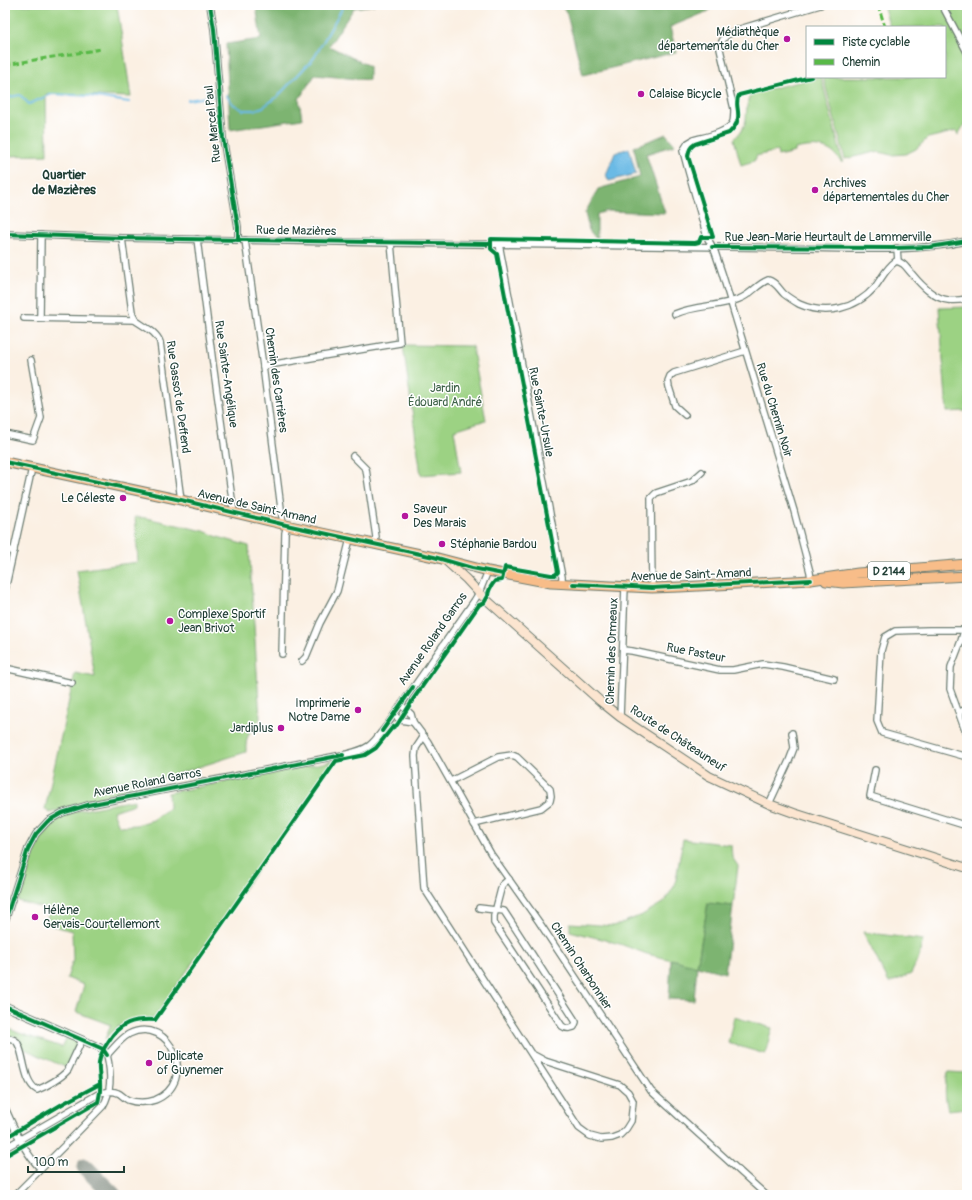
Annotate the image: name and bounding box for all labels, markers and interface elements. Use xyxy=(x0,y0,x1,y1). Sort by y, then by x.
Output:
place label: Médiathèque départementale du Cher xyxy=(658,25,780,54)
legend xyxy=(806,26,946,78)
marker: Médiathèque départementale du Cher xyxy=(782,34,792,44)
text: Piste cyclable xyxy=(842,35,910,50)
text: Chemin xyxy=(842,55,881,70)
street label: Rue Marcel Paul xyxy=(201,84,225,164)
place label: Calaise Bicycle xyxy=(649,87,722,102)
marker: Calaise Bicycle xyxy=(636,89,646,99)
district label: Quartier de Mazières xyxy=(32,167,96,198)
place label: Archives départementales du Cher xyxy=(823,176,950,205)
marker: Archives départementales du Cher xyxy=(810,185,820,195)
street label: Rue de Mazières xyxy=(256,223,337,239)
street label: Rue Jean-Marie Heurtault de Lammerville xyxy=(725,230,932,245)
street label: Rue Sainte-Angélique xyxy=(211,319,241,429)
street label: Chemin des Carrières xyxy=(261,326,291,434)
street label: Rue Gassot de Deffend xyxy=(163,340,193,455)
street label: Rue du Chemin Noir xyxy=(753,361,796,460)
street label: Rue Sainte-Ursule xyxy=(525,366,557,458)
park label: Jardin Édouard André xyxy=(408,381,482,410)
street label: Avenue de Saint-Amand xyxy=(196,486,318,528)
place label: Le Céleste xyxy=(61,491,115,506)
marker: Le Céleste xyxy=(118,493,128,503)
place label: Saveur Des Marais xyxy=(413,502,467,531)
marker: Saveur Des Marais xyxy=(400,511,410,521)
place label: Stéphanie Bardou xyxy=(450,537,537,552)
marker: Stéphanie Bardou xyxy=(437,539,447,549)
road number: D 2144 xyxy=(868,562,910,580)
street label: Avenue de Saint-Amand xyxy=(630,565,752,585)
street label: Avenue Roland Garros xyxy=(395,589,471,688)
street label: Chemin des Ormeaux xyxy=(603,597,621,705)
place label: Complexe Sportif Jean Brivot xyxy=(178,607,266,636)
marker: Complexe Sportif Jean Brivot xyxy=(165,616,175,626)
street label: Rue Pasteur xyxy=(665,640,727,666)
place label: Imprimerie Notre Dame xyxy=(288,696,350,725)
street label: Route de Châteauneuf xyxy=(627,702,729,776)
marker: Imprimerie Notre Dame xyxy=(353,705,363,715)
place label: Jardiplus xyxy=(230,721,274,736)
marker: Jardiplus xyxy=(276,723,286,733)
street label: Avenue Roland Garros xyxy=(92,765,203,801)
place label: Hélène Gervais-Courtellemont xyxy=(43,903,160,932)
marker: Hélène Gervais-Courtellemont xyxy=(30,912,40,922)
street label: Chemin Charbonnier xyxy=(547,919,615,1013)
place label: Duplicate of Guynemer xyxy=(157,1049,224,1078)
marker: Duplicate of Guynemer xyxy=(144,1058,154,1068)
scale bar xyxy=(28,1148,124,1174)
text: 100 m xyxy=(34,1155,69,1170)

